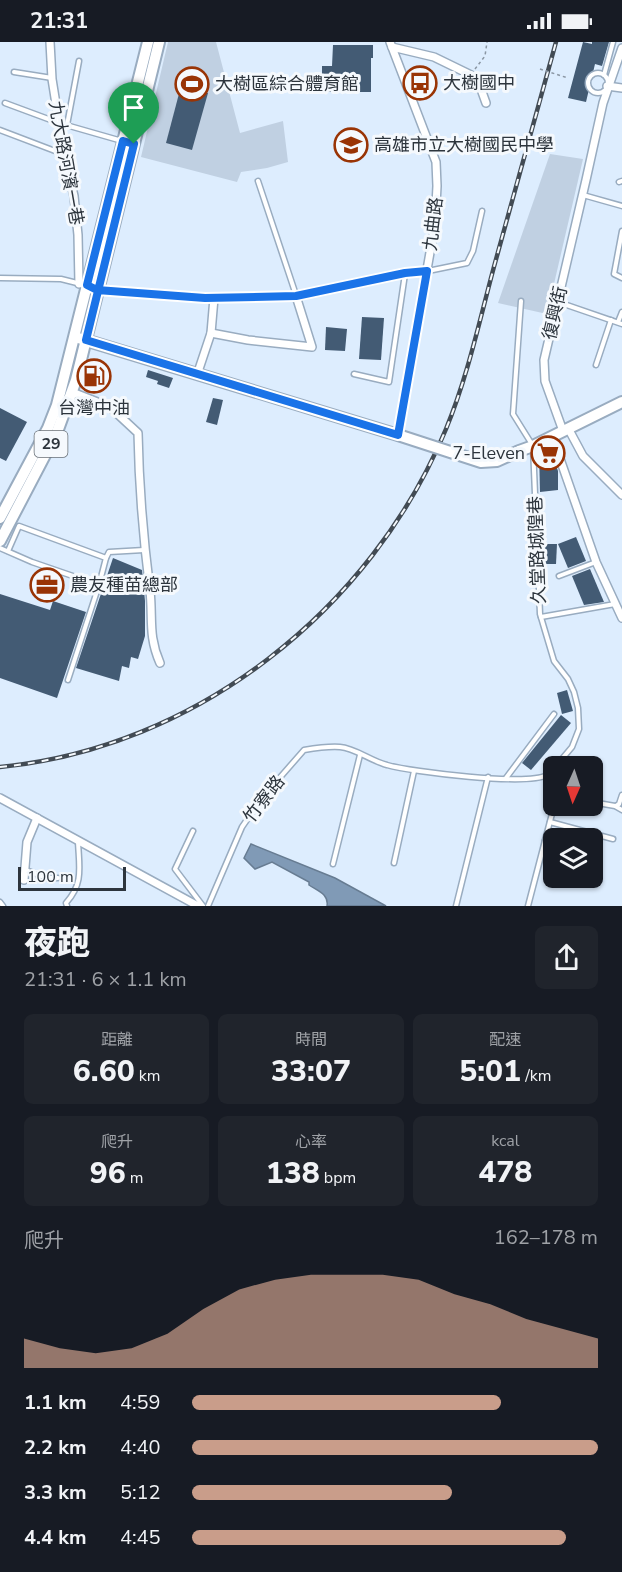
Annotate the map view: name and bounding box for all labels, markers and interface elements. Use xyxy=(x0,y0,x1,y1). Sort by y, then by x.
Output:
text: 21:31 xyxy=(30,6,88,36)
bus stop icon: 大樹國中 xyxy=(402,65,438,101)
sports icon: 大樹區綜合體育館 xyxy=(174,66,210,102)
place label: 大樹國中 xyxy=(443,71,515,95)
place label: 大樹區綜合體育館 xyxy=(215,72,359,96)
pin xyxy=(108,82,159,144)
icon: arrive xyxy=(117,91,150,124)
street label: 九大路河濱一巷 xyxy=(43,99,89,227)
school or university icon: 高雄市立大樹國民中學 xyxy=(333,127,369,163)
place label: 高雄市立大樹國民中學 xyxy=(374,133,554,157)
street label: 九曲路 xyxy=(418,196,448,252)
street label: 復興街 xyxy=(537,284,573,342)
fuel station icon: 台灣中油 xyxy=(76,358,112,394)
place label: 台灣中油 xyxy=(58,396,130,420)
road number: 29 xyxy=(34,431,68,457)
supermarket icon: 7-Eleven xyxy=(530,435,566,471)
place label: 7-Eleven xyxy=(452,441,525,465)
street label: 久堂路城隍巷 xyxy=(523,496,551,604)
office icon: 農友種苗總部 xyxy=(29,567,65,603)
place label: 農友種苗總部 xyxy=(70,573,178,597)
north arrow xyxy=(543,756,603,816)
map controls xyxy=(543,756,603,888)
street label: 竹寮路 xyxy=(238,770,290,828)
button: layers xyxy=(543,828,603,888)
scale bar xyxy=(18,864,126,892)
text: 100 m xyxy=(27,866,74,888)
text: 夜跑 xyxy=(24,921,90,966)
button: share xyxy=(535,926,598,989)
text: 21:31 · 6 × 1.1 km xyxy=(24,966,187,993)
text: 距離 xyxy=(101,1029,133,1051)
text: 時間 xyxy=(295,1029,327,1051)
text: 配速 xyxy=(489,1029,521,1051)
text: 6.60 xyxy=(73,1051,135,1092)
text: 33:07 xyxy=(271,1051,351,1092)
text: 5:01 xyxy=(459,1051,521,1092)
text: km xyxy=(135,1065,160,1087)
text: /km xyxy=(521,1065,551,1087)
text: kcal xyxy=(491,1130,520,1152)
text: 爬升 xyxy=(101,1131,133,1153)
text: 心率 xyxy=(295,1131,327,1153)
text: 478 xyxy=(478,1152,532,1193)
text: 96 xyxy=(90,1153,126,1194)
text: 138 xyxy=(266,1153,320,1194)
text: m xyxy=(126,1167,144,1189)
text: bpm xyxy=(320,1167,356,1189)
text: 162–178 m xyxy=(494,1224,598,1251)
text: 爬升 xyxy=(24,1227,64,1254)
text: 1.1 km xyxy=(24,1389,87,1416)
text: 4:59 xyxy=(120,1389,161,1416)
text: 2.2 km xyxy=(24,1434,87,1461)
text: 4:40 xyxy=(120,1434,161,1461)
text: 3.3 km xyxy=(24,1479,87,1506)
text: 5:12 xyxy=(120,1479,161,1506)
text: 4.4 km xyxy=(24,1524,87,1551)
text: 4:45 xyxy=(120,1524,161,1551)

